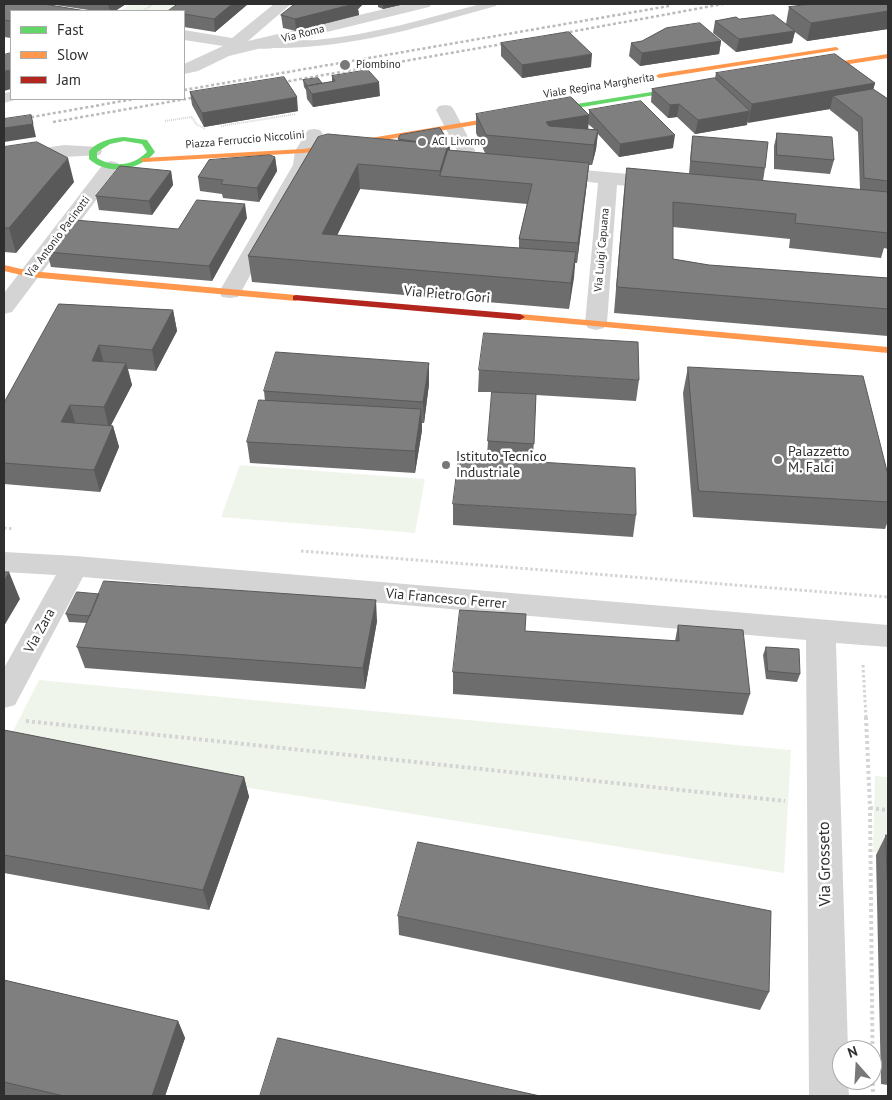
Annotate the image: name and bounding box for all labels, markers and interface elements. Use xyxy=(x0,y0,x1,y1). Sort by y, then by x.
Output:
legend xyxy=(10,10,185,100)
text: Fast xyxy=(57,20,84,39)
street label: Via Roma xyxy=(280,22,326,46)
text: Slow xyxy=(57,45,88,64)
marker: Piombino xyxy=(338,58,352,72)
place label: Piombino xyxy=(356,58,401,72)
text: Jam xyxy=(57,70,81,89)
street label: Viale Regina Margherita xyxy=(542,71,656,101)
street label: Piazza Ferruccio Niccolini xyxy=(185,128,305,152)
place label: ACI Livorno xyxy=(432,135,486,149)
marker: ACI Livorno xyxy=(416,136,428,148)
street label: Via Antonio Pacinotti xyxy=(23,194,93,280)
street label: Via Luigi Capuana xyxy=(592,208,612,292)
street label: Via Pietro Gori xyxy=(403,283,491,307)
place label: Palazzetto M. Falci xyxy=(788,444,850,477)
place label: Istituto Tecnico Industriale xyxy=(456,449,547,482)
marker: Palazzetto M. Falci xyxy=(772,454,784,466)
marker: Istituto Tecnico Industriale xyxy=(440,459,452,471)
street label: Via Francesco Ferrer xyxy=(385,585,507,613)
street label: Via Zara xyxy=(21,606,59,656)
street label: Via Grosseto xyxy=(815,821,835,907)
north arrow xyxy=(832,1040,882,1090)
text: N xyxy=(845,1042,860,1062)

